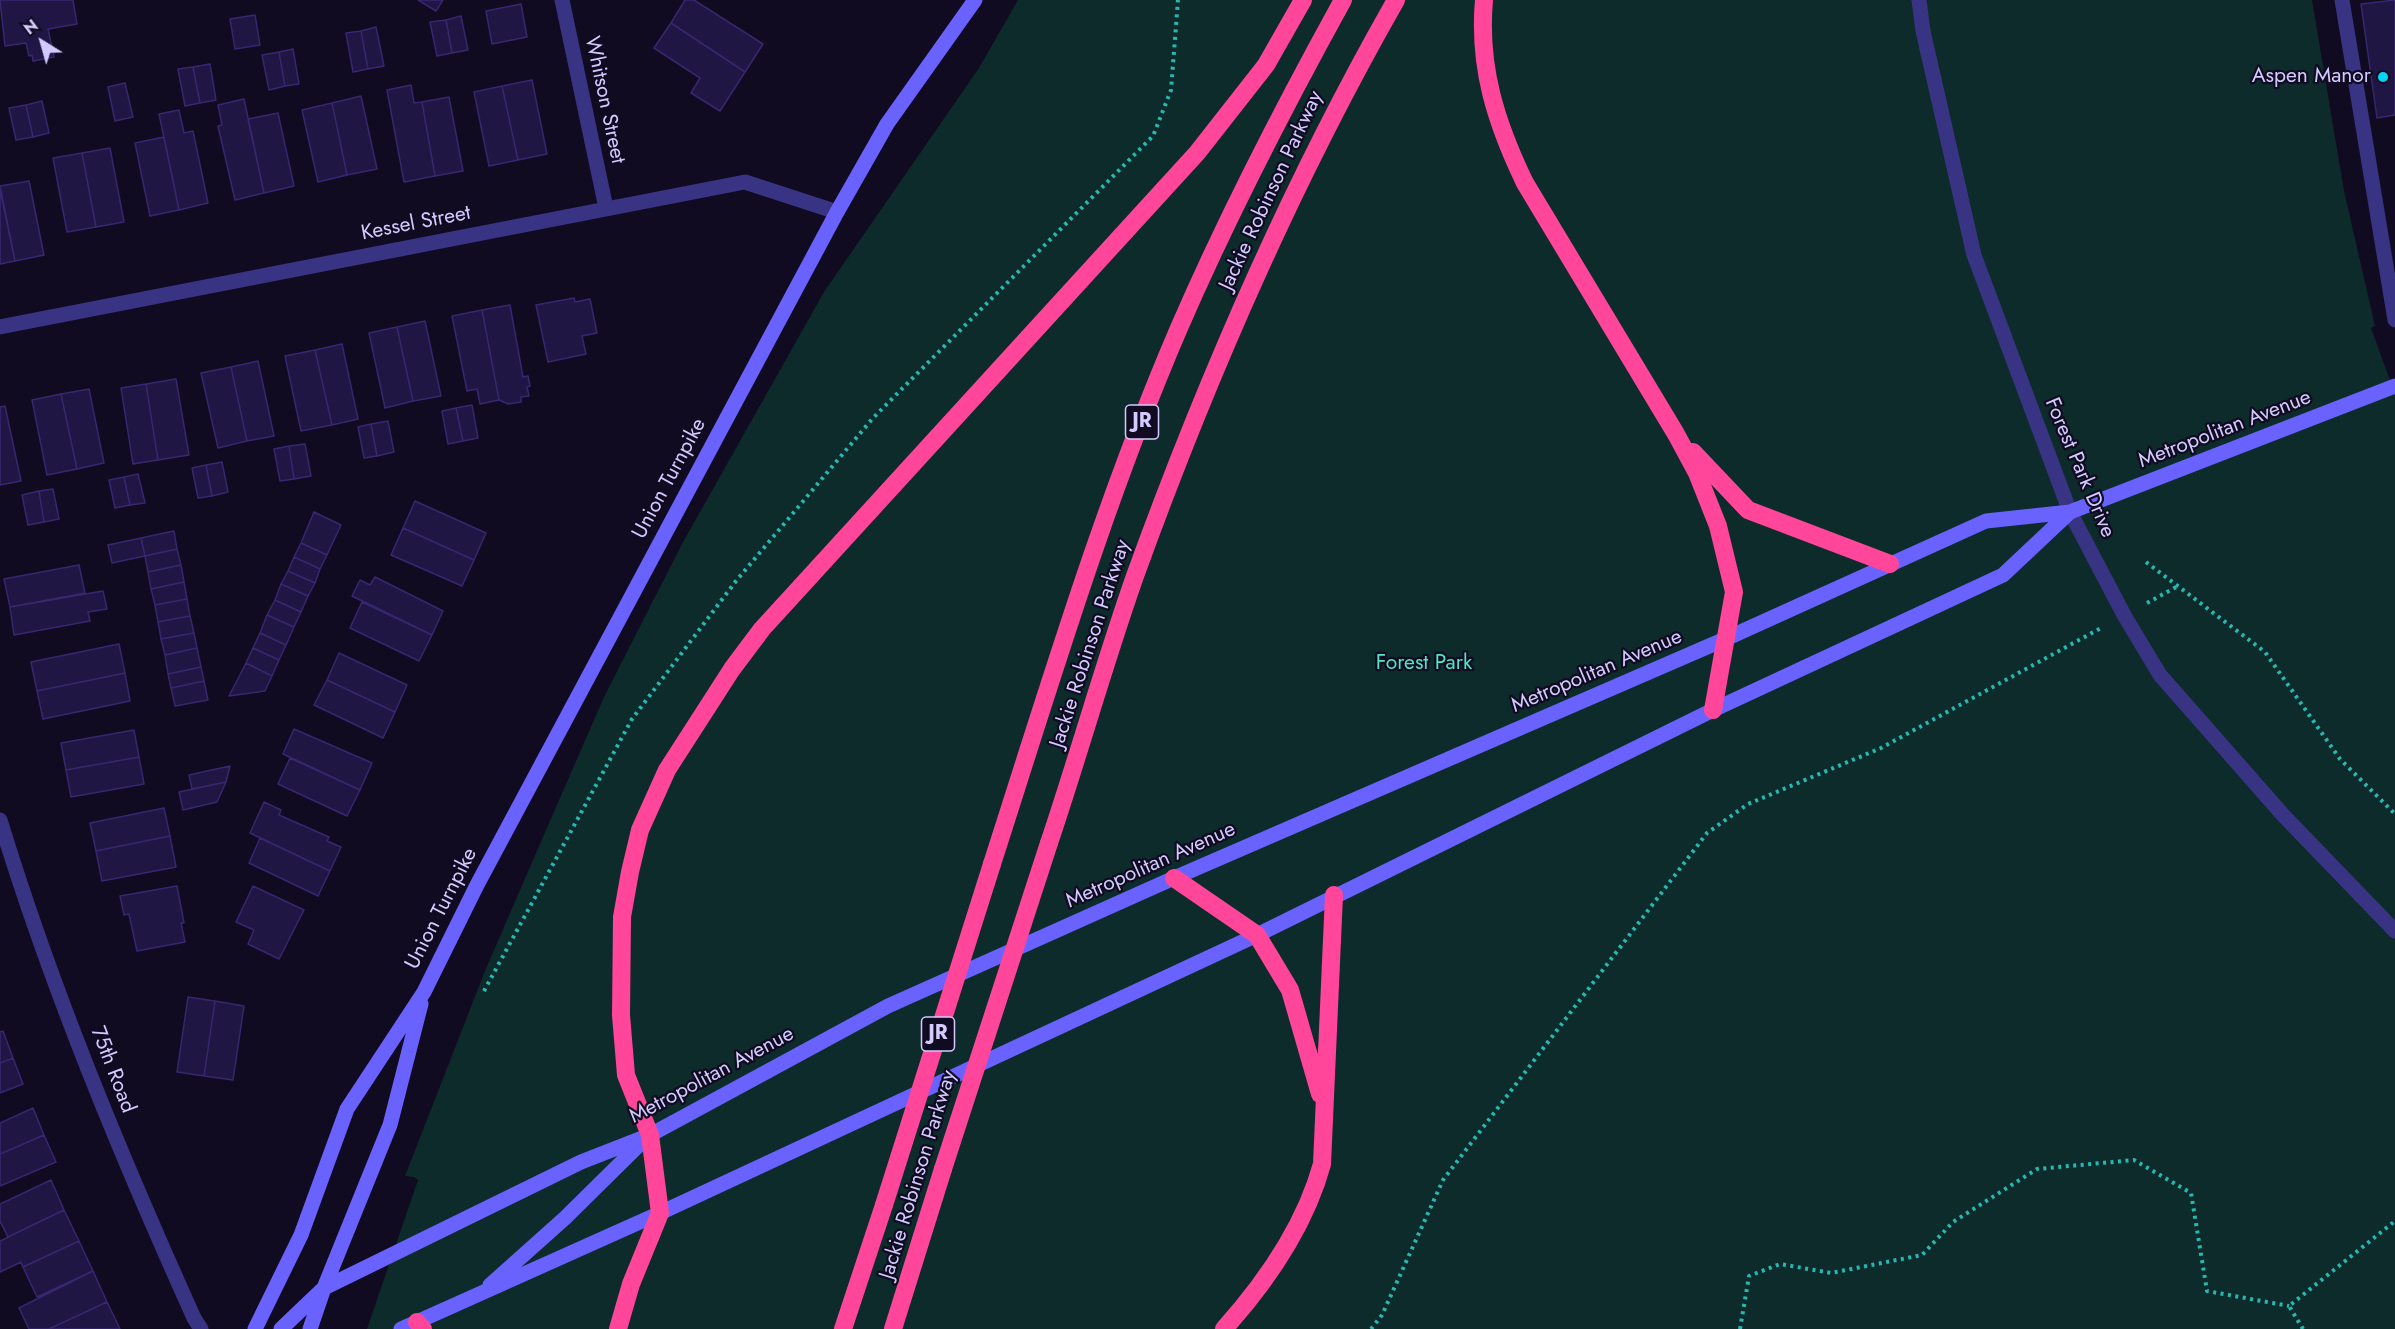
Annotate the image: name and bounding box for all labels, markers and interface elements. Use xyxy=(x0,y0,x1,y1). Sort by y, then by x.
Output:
north arrow xyxy=(12,12,72,72)
text: N xyxy=(19,14,43,40)
street label: Whitson Street xyxy=(578,34,630,166)
place label: Aspen Manor xyxy=(2252,64,2371,90)
marker: Aspen Manor xyxy=(2376,70,2390,84)
street label: Jackie Robinson Parkway xyxy=(1215,87,1329,295)
street label: Kessel Street xyxy=(359,201,473,247)
street label: Metropolitan Avenue xyxy=(2135,385,2315,475)
street label: Forest Park Drive xyxy=(2038,394,2120,542)
road number: JR xyxy=(1126,405,1158,439)
street label: Union Turnpike xyxy=(628,414,712,544)
street label: Jackie Robinson Parkway xyxy=(1045,537,1137,751)
street label: Metropolitan Avenue xyxy=(1508,625,1686,719)
park label: Forest Park xyxy=(1376,651,1472,677)
street label: Metropolitan Avenue xyxy=(1062,817,1240,915)
street label: Union Turnpike xyxy=(401,844,483,974)
road number: JR xyxy=(922,1017,954,1051)
street label: Metropolitan Avenue xyxy=(625,1022,799,1130)
street label: 75th Road xyxy=(84,1023,140,1117)
street label: Jackie Robinson Parkway xyxy=(875,1067,963,1283)

